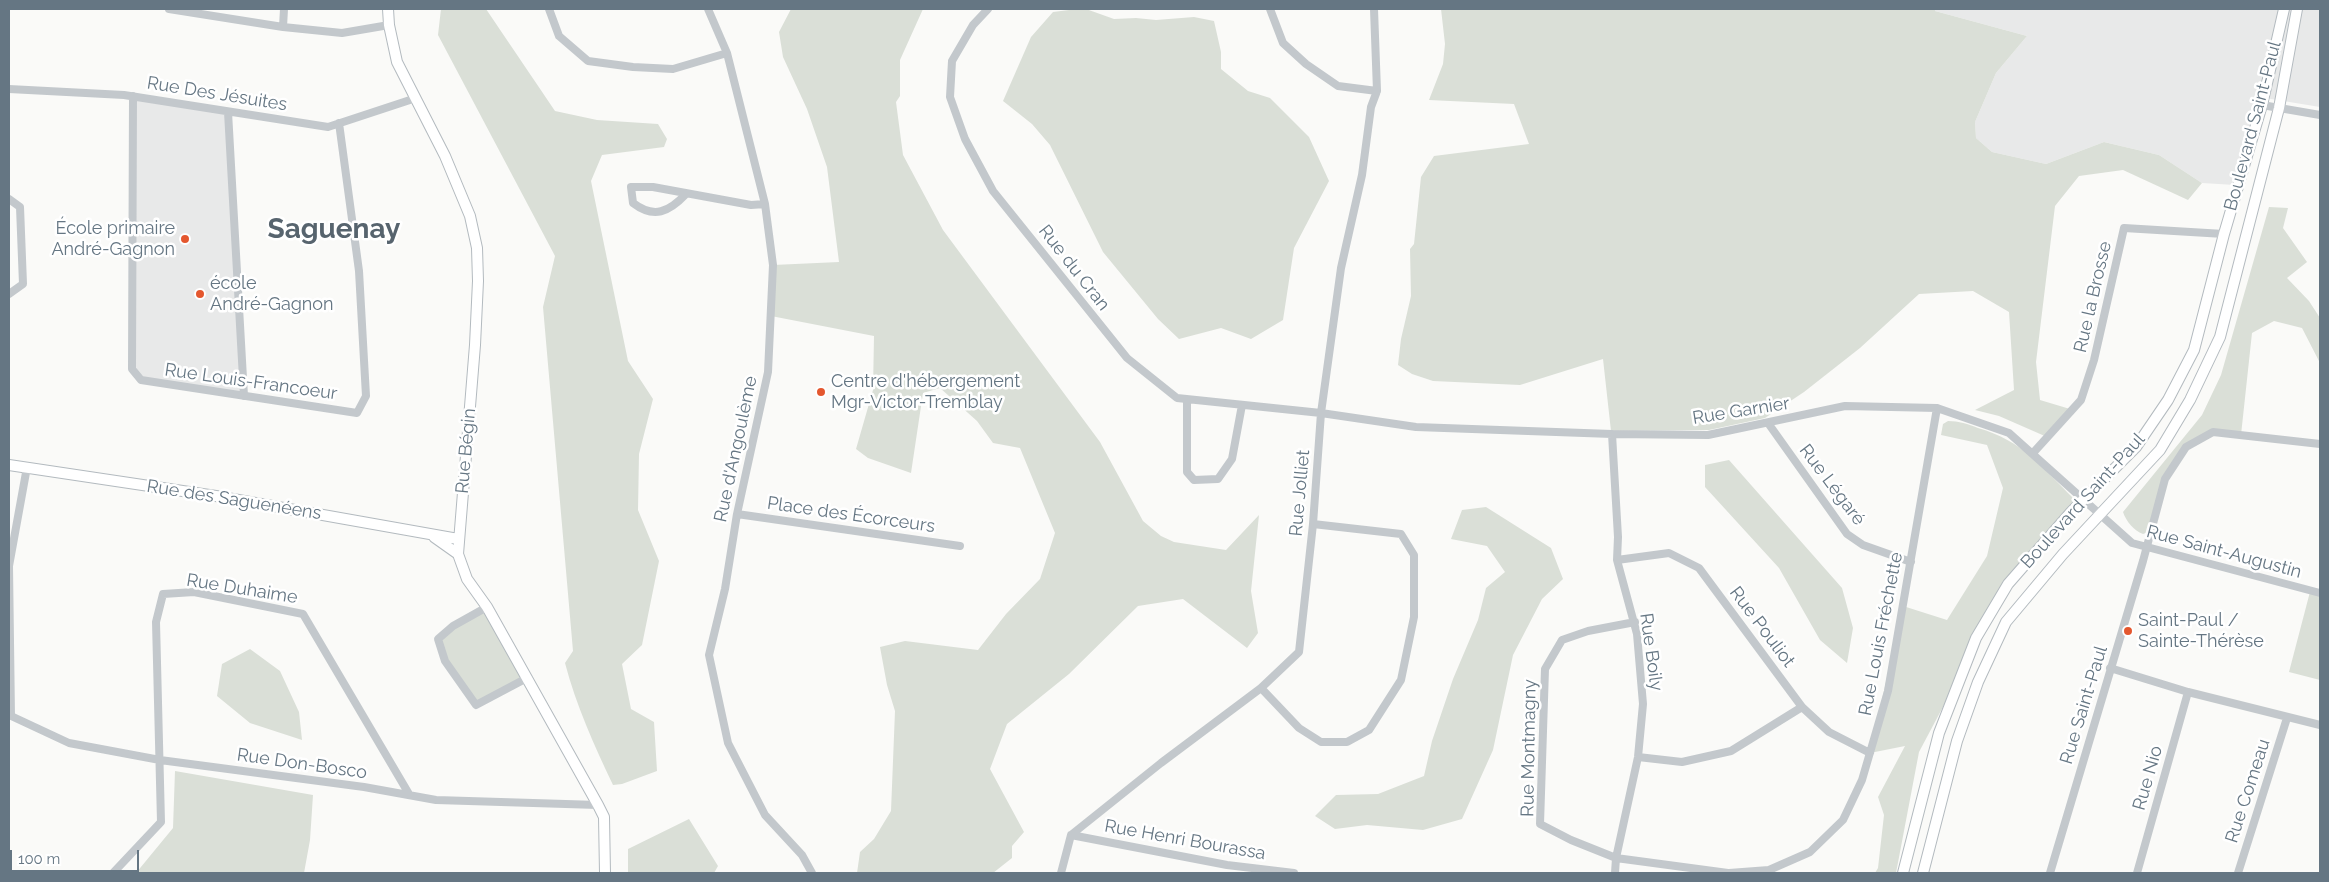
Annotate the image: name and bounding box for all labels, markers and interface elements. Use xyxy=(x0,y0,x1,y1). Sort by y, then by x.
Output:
street label: Boulevard Saint-Paul xyxy=(2220,39,2286,213)
street label: Rue Des Jésuites xyxy=(145,72,289,116)
district label: Saguenay xyxy=(268,213,400,247)
place label: École primaire André-Gagnon xyxy=(51,218,175,260)
street label: Rue du Cran xyxy=(1034,221,1114,315)
marker: École primaire André-Gagnon xyxy=(179,233,191,245)
street label: Rue la Brosse xyxy=(2070,239,2116,355)
place label: école André-Gagnon xyxy=(210,273,334,316)
marker: école André-Gagnon xyxy=(194,288,206,300)
street label: Rue Louis-Francoeur xyxy=(163,359,339,405)
place label: Centre d'hébergement Mgr-Victor-Tremblay xyxy=(831,371,1020,414)
street label: Rue d'Angoulème xyxy=(710,374,762,524)
marker: Centre d'hébergement Mgr-Victor-Tremblay xyxy=(815,386,827,398)
street label: Rue Garnier xyxy=(1691,393,1791,429)
street label: Rue Bégin xyxy=(452,407,480,495)
street label: Boulevard Saint-Paul xyxy=(2017,429,2149,573)
street label: Rue Légaré xyxy=(1795,440,1869,530)
street label: Rue Jolliet xyxy=(1285,449,1315,537)
street label: Rue des Saguenéens xyxy=(145,476,323,524)
street label: Place des Écorceurs xyxy=(766,493,936,537)
street label: Rue Saint-Augustin xyxy=(2144,521,2304,583)
street label: Rue Louis Fréchette xyxy=(1855,550,1907,718)
street label: Rue Duhaime xyxy=(185,570,299,608)
street label: Rue Pouliot xyxy=(1725,582,1799,672)
place label: Saint-Paul / Sainte-Thérèse xyxy=(2138,610,2264,652)
street label: Rue Boily xyxy=(1635,612,1667,692)
marker: Saint-Paul / Sainte-Thérèse xyxy=(2122,625,2134,637)
street label: Rue Saint-Paul xyxy=(2056,643,2112,767)
street label: Rue Montmagny xyxy=(1517,679,1541,817)
street label: Rue Comeau xyxy=(2221,736,2275,846)
street label: Rue Nio xyxy=(2129,743,2167,813)
street label: Rue Don-Bosco xyxy=(236,744,368,784)
street label: Rue Henri Bourassa xyxy=(1103,815,1267,865)
scale bar xyxy=(12,840,141,872)
text: 100 m xyxy=(18,850,60,868)

